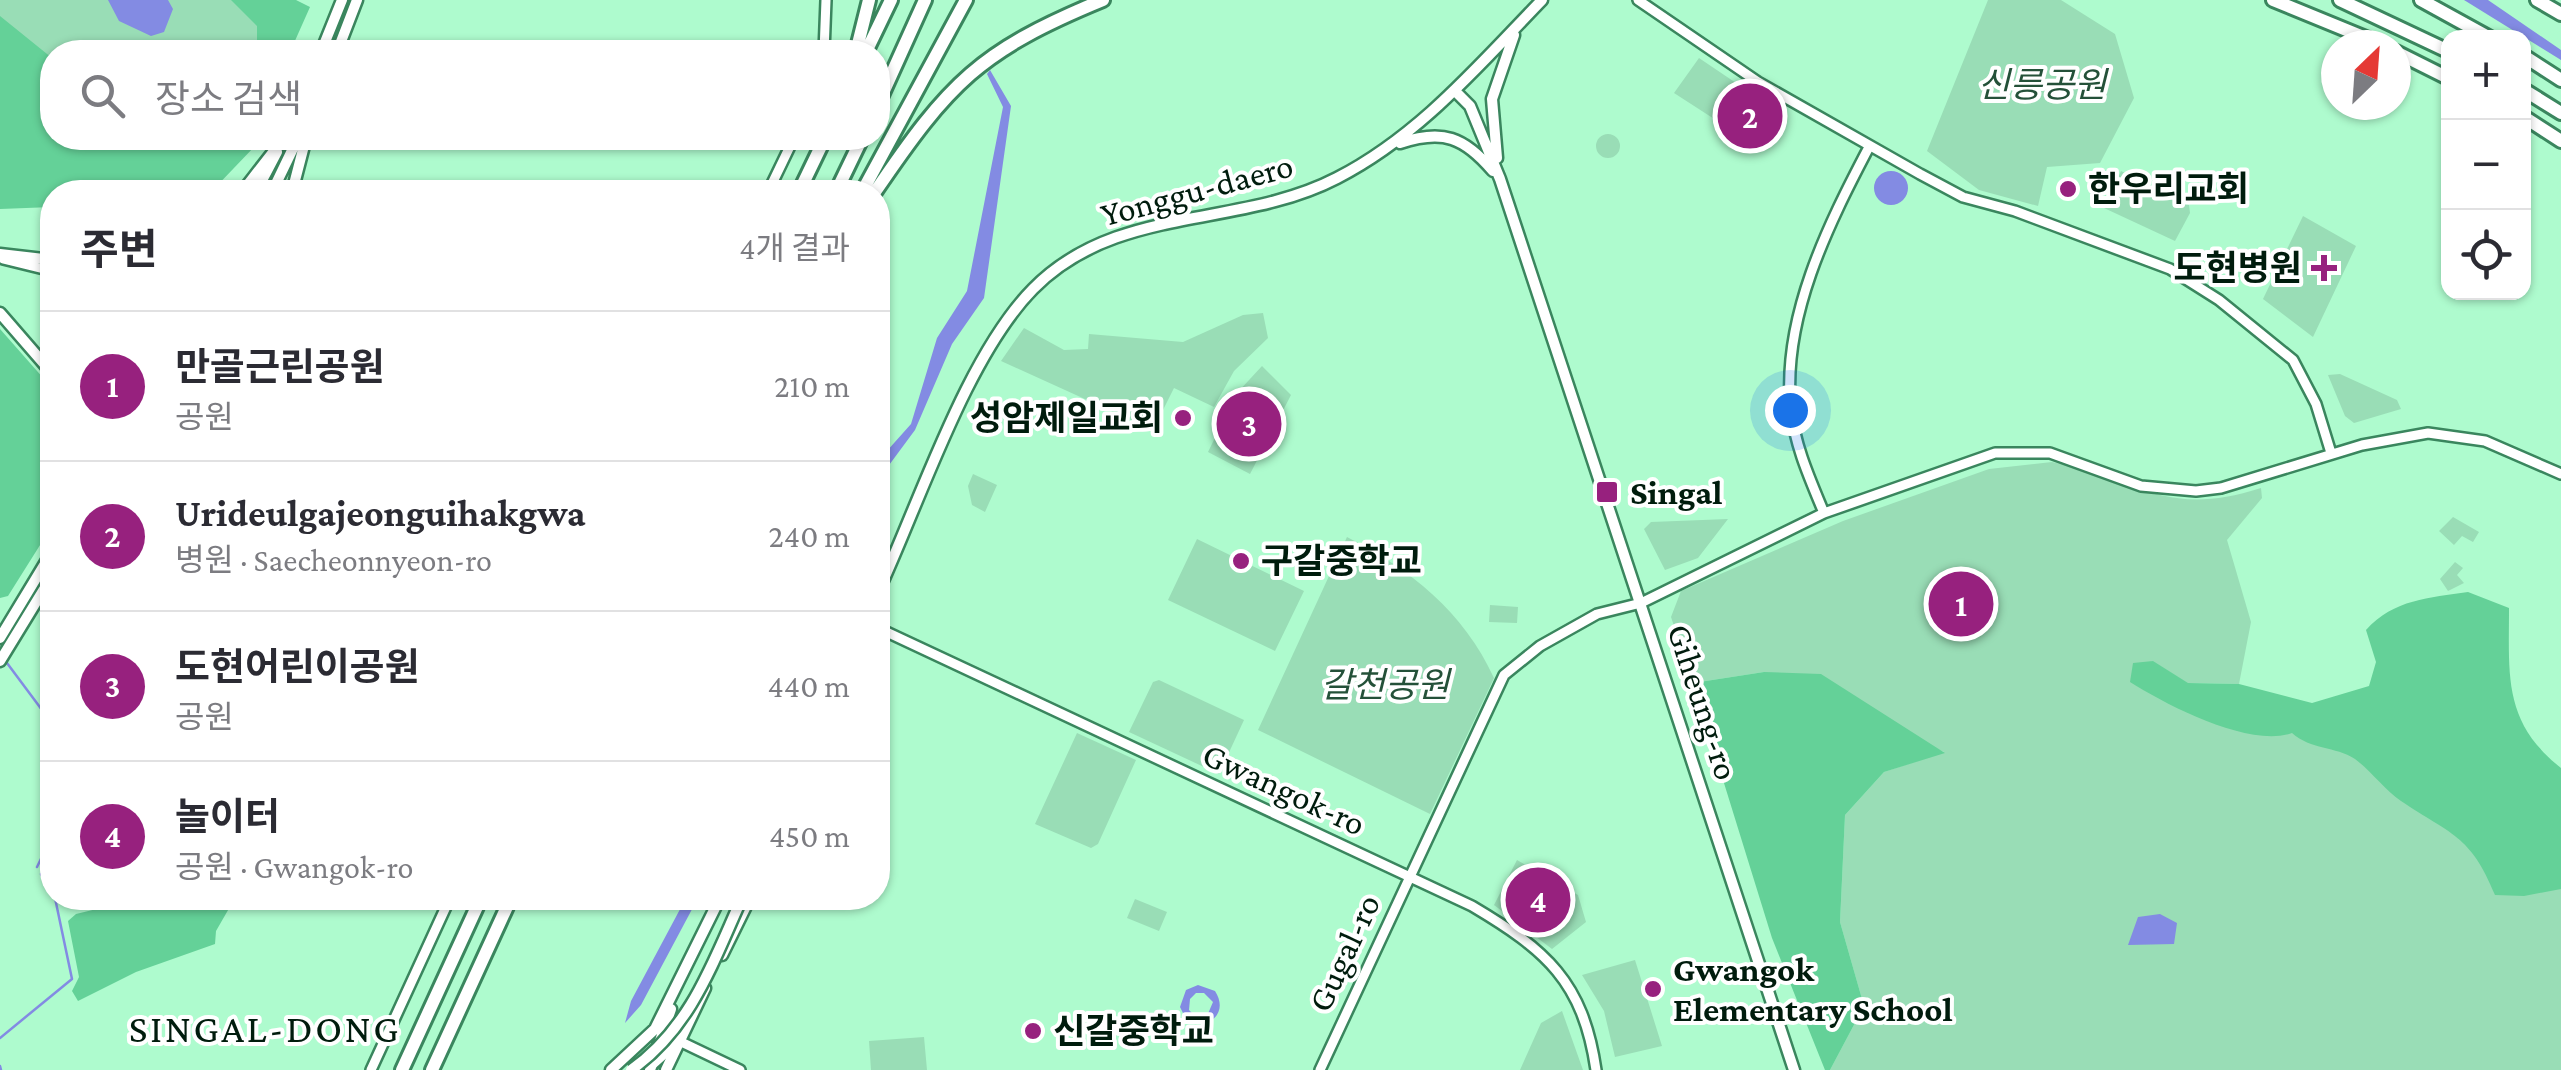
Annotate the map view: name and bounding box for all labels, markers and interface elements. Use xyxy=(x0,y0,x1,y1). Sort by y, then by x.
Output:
north arrow xyxy=(2321,30,2411,120)
map controls xyxy=(2441,30,2531,300)
button: + xyxy=(2441,30,2531,120)
search box xyxy=(40,40,890,150)
park label: 신릉공원 xyxy=(1978,66,2109,105)
icon: search xyxy=(75,68,130,123)
text: 장소 검색 xyxy=(155,78,302,120)
pin: 2 xyxy=(1718,78,1782,154)
button: − xyxy=(2441,120,2531,210)
street label: Yonggu-daero xyxy=(1097,146,1297,234)
place label: 한우리교회 xyxy=(2088,170,2249,209)
marker: 한우리교회 xyxy=(2057,178,2079,200)
button: locate xyxy=(2441,210,2531,300)
text: 주변 xyxy=(80,226,157,273)
text: 4개 결과 xyxy=(739,230,850,266)
place label: 도현병원 xyxy=(2173,249,2302,288)
marker: 도현병원 xyxy=(2311,255,2337,281)
text: 만골근린공원 xyxy=(175,346,385,388)
text: 1 xyxy=(107,368,118,404)
text: 210 m xyxy=(774,368,850,404)
your location xyxy=(1765,385,1816,436)
pin: 3 xyxy=(1216,386,1282,462)
text: 공원 xyxy=(175,399,234,435)
place label: 성암제일교회 xyxy=(970,399,1163,438)
marker: 성암제일교회 xyxy=(1172,407,1194,429)
place label: Singal xyxy=(1630,473,1723,512)
marker: Singal xyxy=(1594,479,1620,505)
text: Urideulgajeonguihakgwa xyxy=(175,492,586,534)
text: 2 xyxy=(104,518,121,554)
text: 240 m xyxy=(769,518,850,554)
text: 병원 · Saecheonnyeon-ro xyxy=(175,542,492,578)
place label: 구갈중학교 xyxy=(1261,542,1422,581)
marker: 구갈중학교 xyxy=(1230,550,1252,572)
pin: 1 xyxy=(1928,566,1994,642)
street label: Giheung-ro xyxy=(1660,619,1746,785)
text: 도현어린이공원 xyxy=(175,646,420,688)
park label: 갈천공원 xyxy=(1321,666,1452,705)
text: 3 xyxy=(105,668,120,704)
text: 440 m xyxy=(768,668,850,704)
text: 공원 xyxy=(175,699,234,735)
street label: Gwangok-ro xyxy=(1197,734,1371,844)
text: 놀이터 xyxy=(175,796,280,838)
text: 4 xyxy=(104,818,121,854)
text: 450 m xyxy=(769,818,850,854)
text: 공원 · Gwangok-ro xyxy=(175,849,413,885)
pin: 4 xyxy=(1506,862,1570,938)
street label: Gugal-ro xyxy=(1300,888,1388,1018)
place label: Gwangok Elementary School xyxy=(1673,950,1953,1029)
marker: Gwangok Elementary School xyxy=(1642,978,1664,1000)
district label: SINGAL-DONG xyxy=(129,1006,401,1051)
place label: 신갈중학교 xyxy=(1053,1012,1214,1051)
marker: 신갈중학교 xyxy=(1022,1020,1044,1042)

